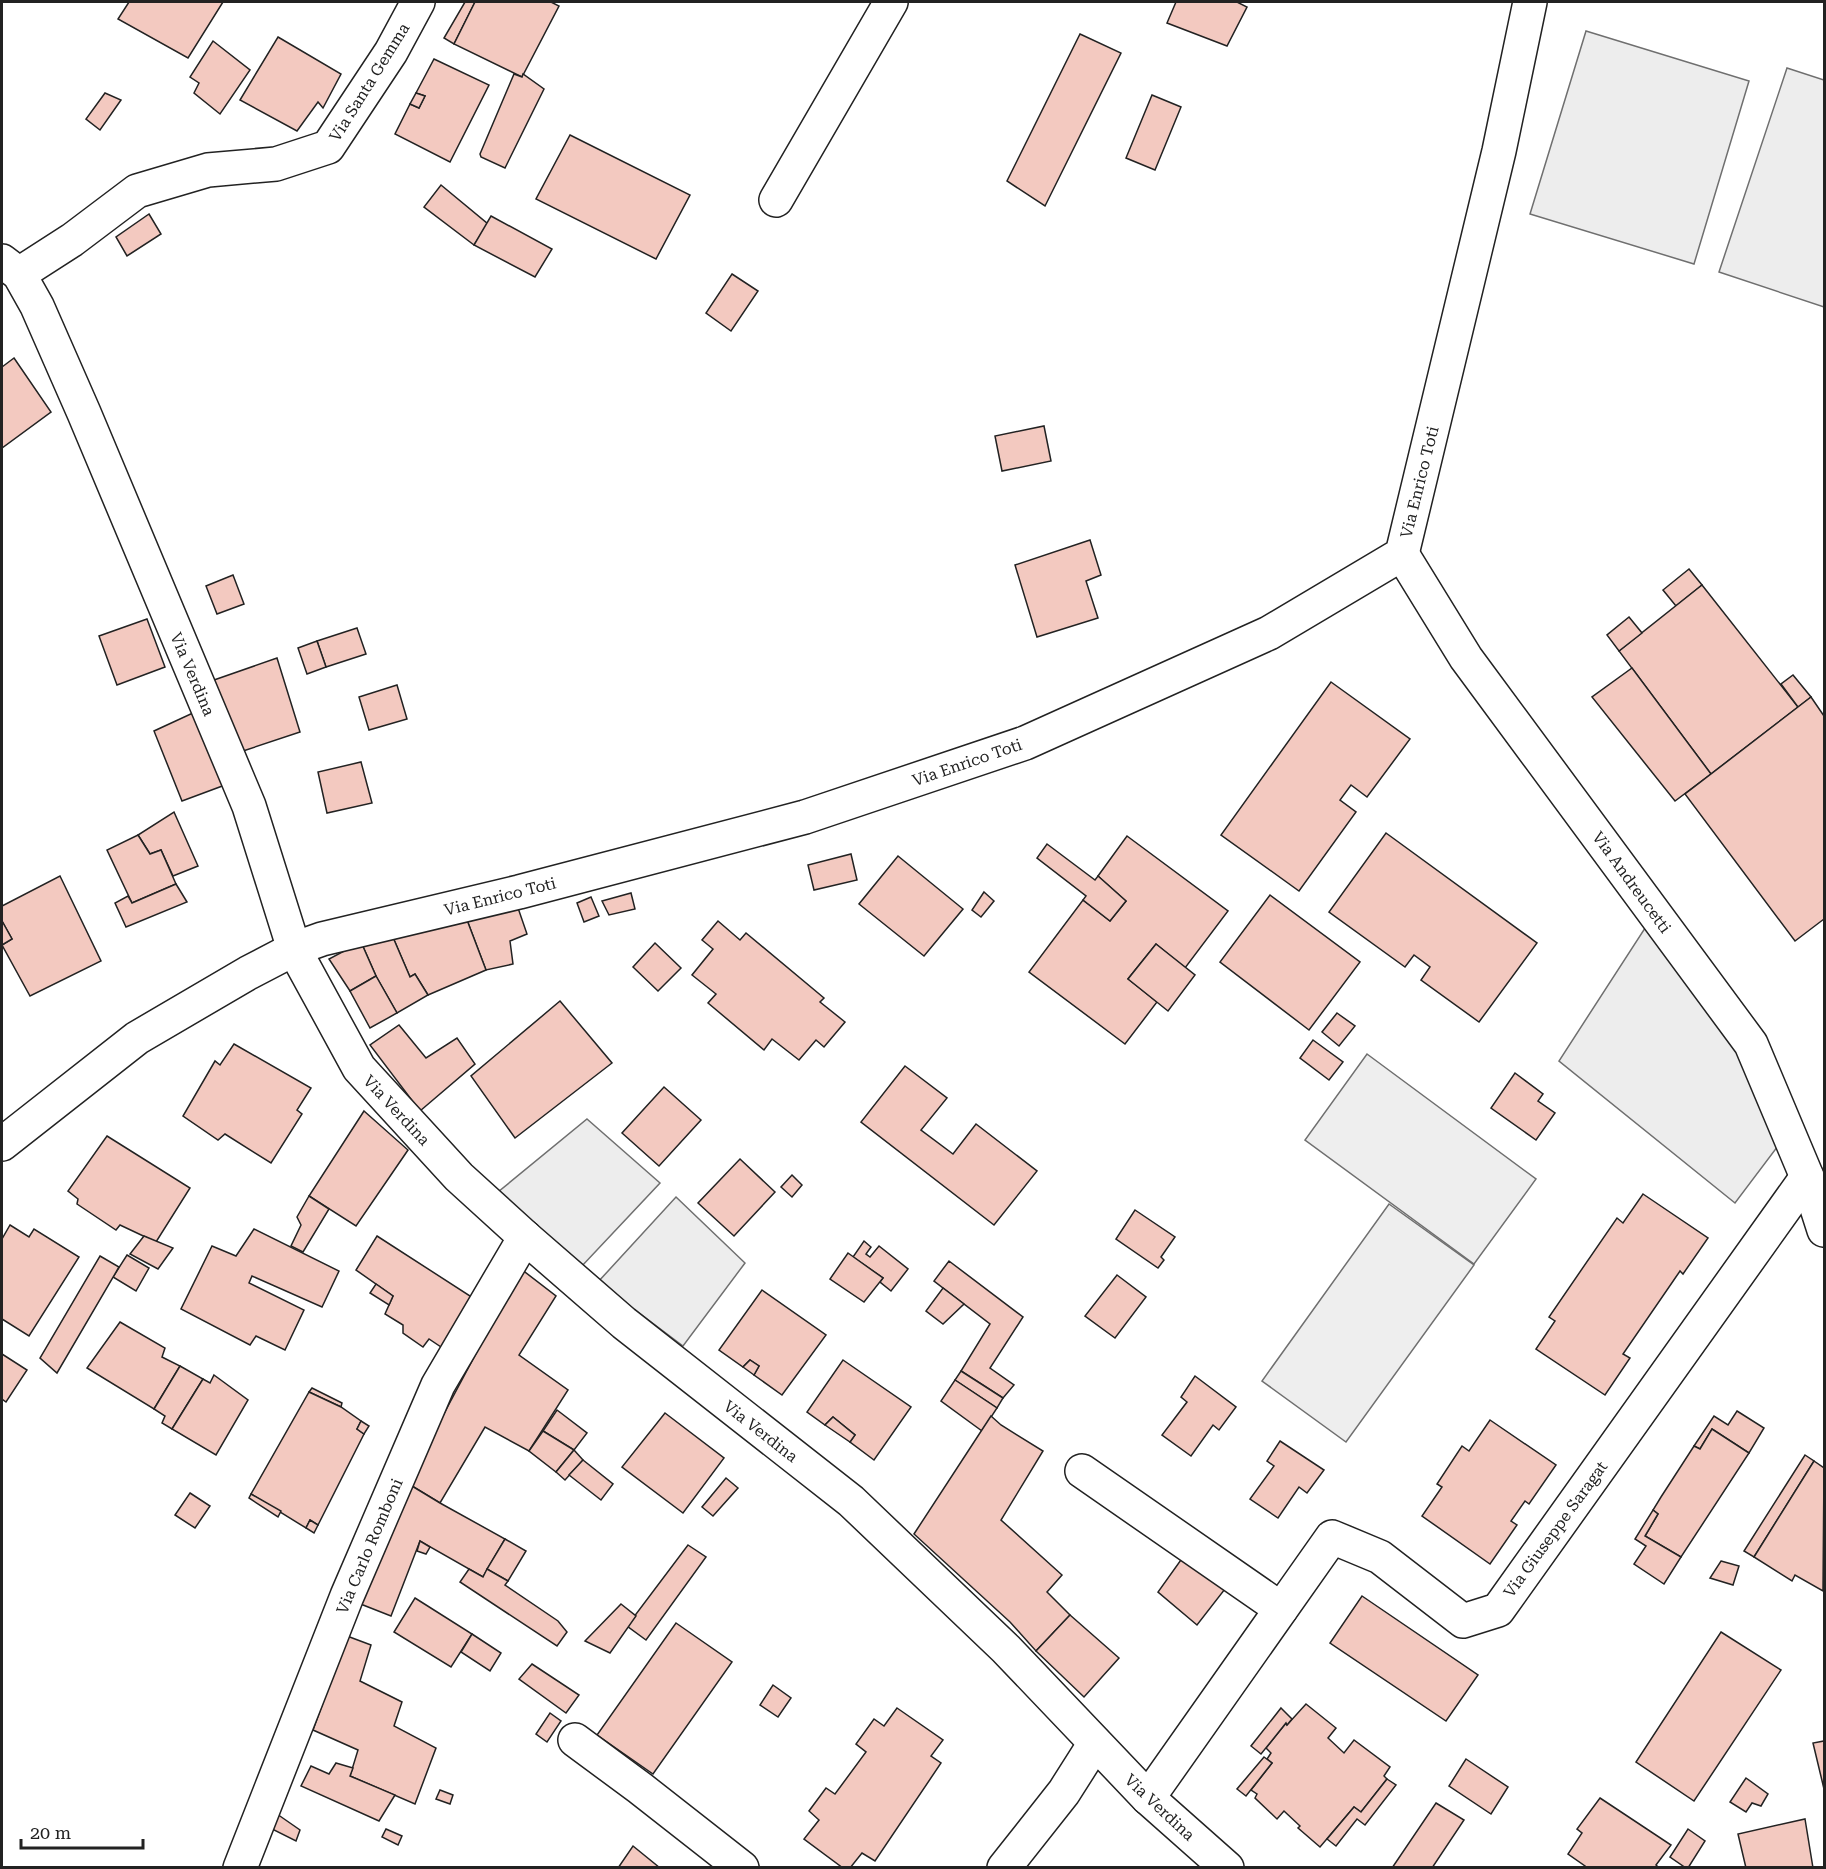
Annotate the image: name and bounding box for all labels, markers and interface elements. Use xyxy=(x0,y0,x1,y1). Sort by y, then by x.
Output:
street label: Via Santa Gemma xyxy=(325,19,414,145)
street label: Via Enrico Toti xyxy=(1396,424,1443,540)
street label: Via Verdina xyxy=(166,630,219,719)
street label: Via Enrico Toti xyxy=(910,735,1024,790)
street label: Via Andreucetti xyxy=(1588,828,1675,937)
street label: Via Enrico Toti xyxy=(442,873,558,920)
street label: Via Verdina xyxy=(359,1071,434,1150)
street label: Via Verdina xyxy=(720,1397,802,1466)
street label: Via Giuseppe Saragat xyxy=(1500,1457,1611,1601)
street label: Via Carlo Romboni xyxy=(332,1476,407,1617)
street label: Via Verdina xyxy=(1121,1770,1199,1845)
scale bar xyxy=(21,1812,142,1850)
text: 20 m xyxy=(30,1822,71,1843)

